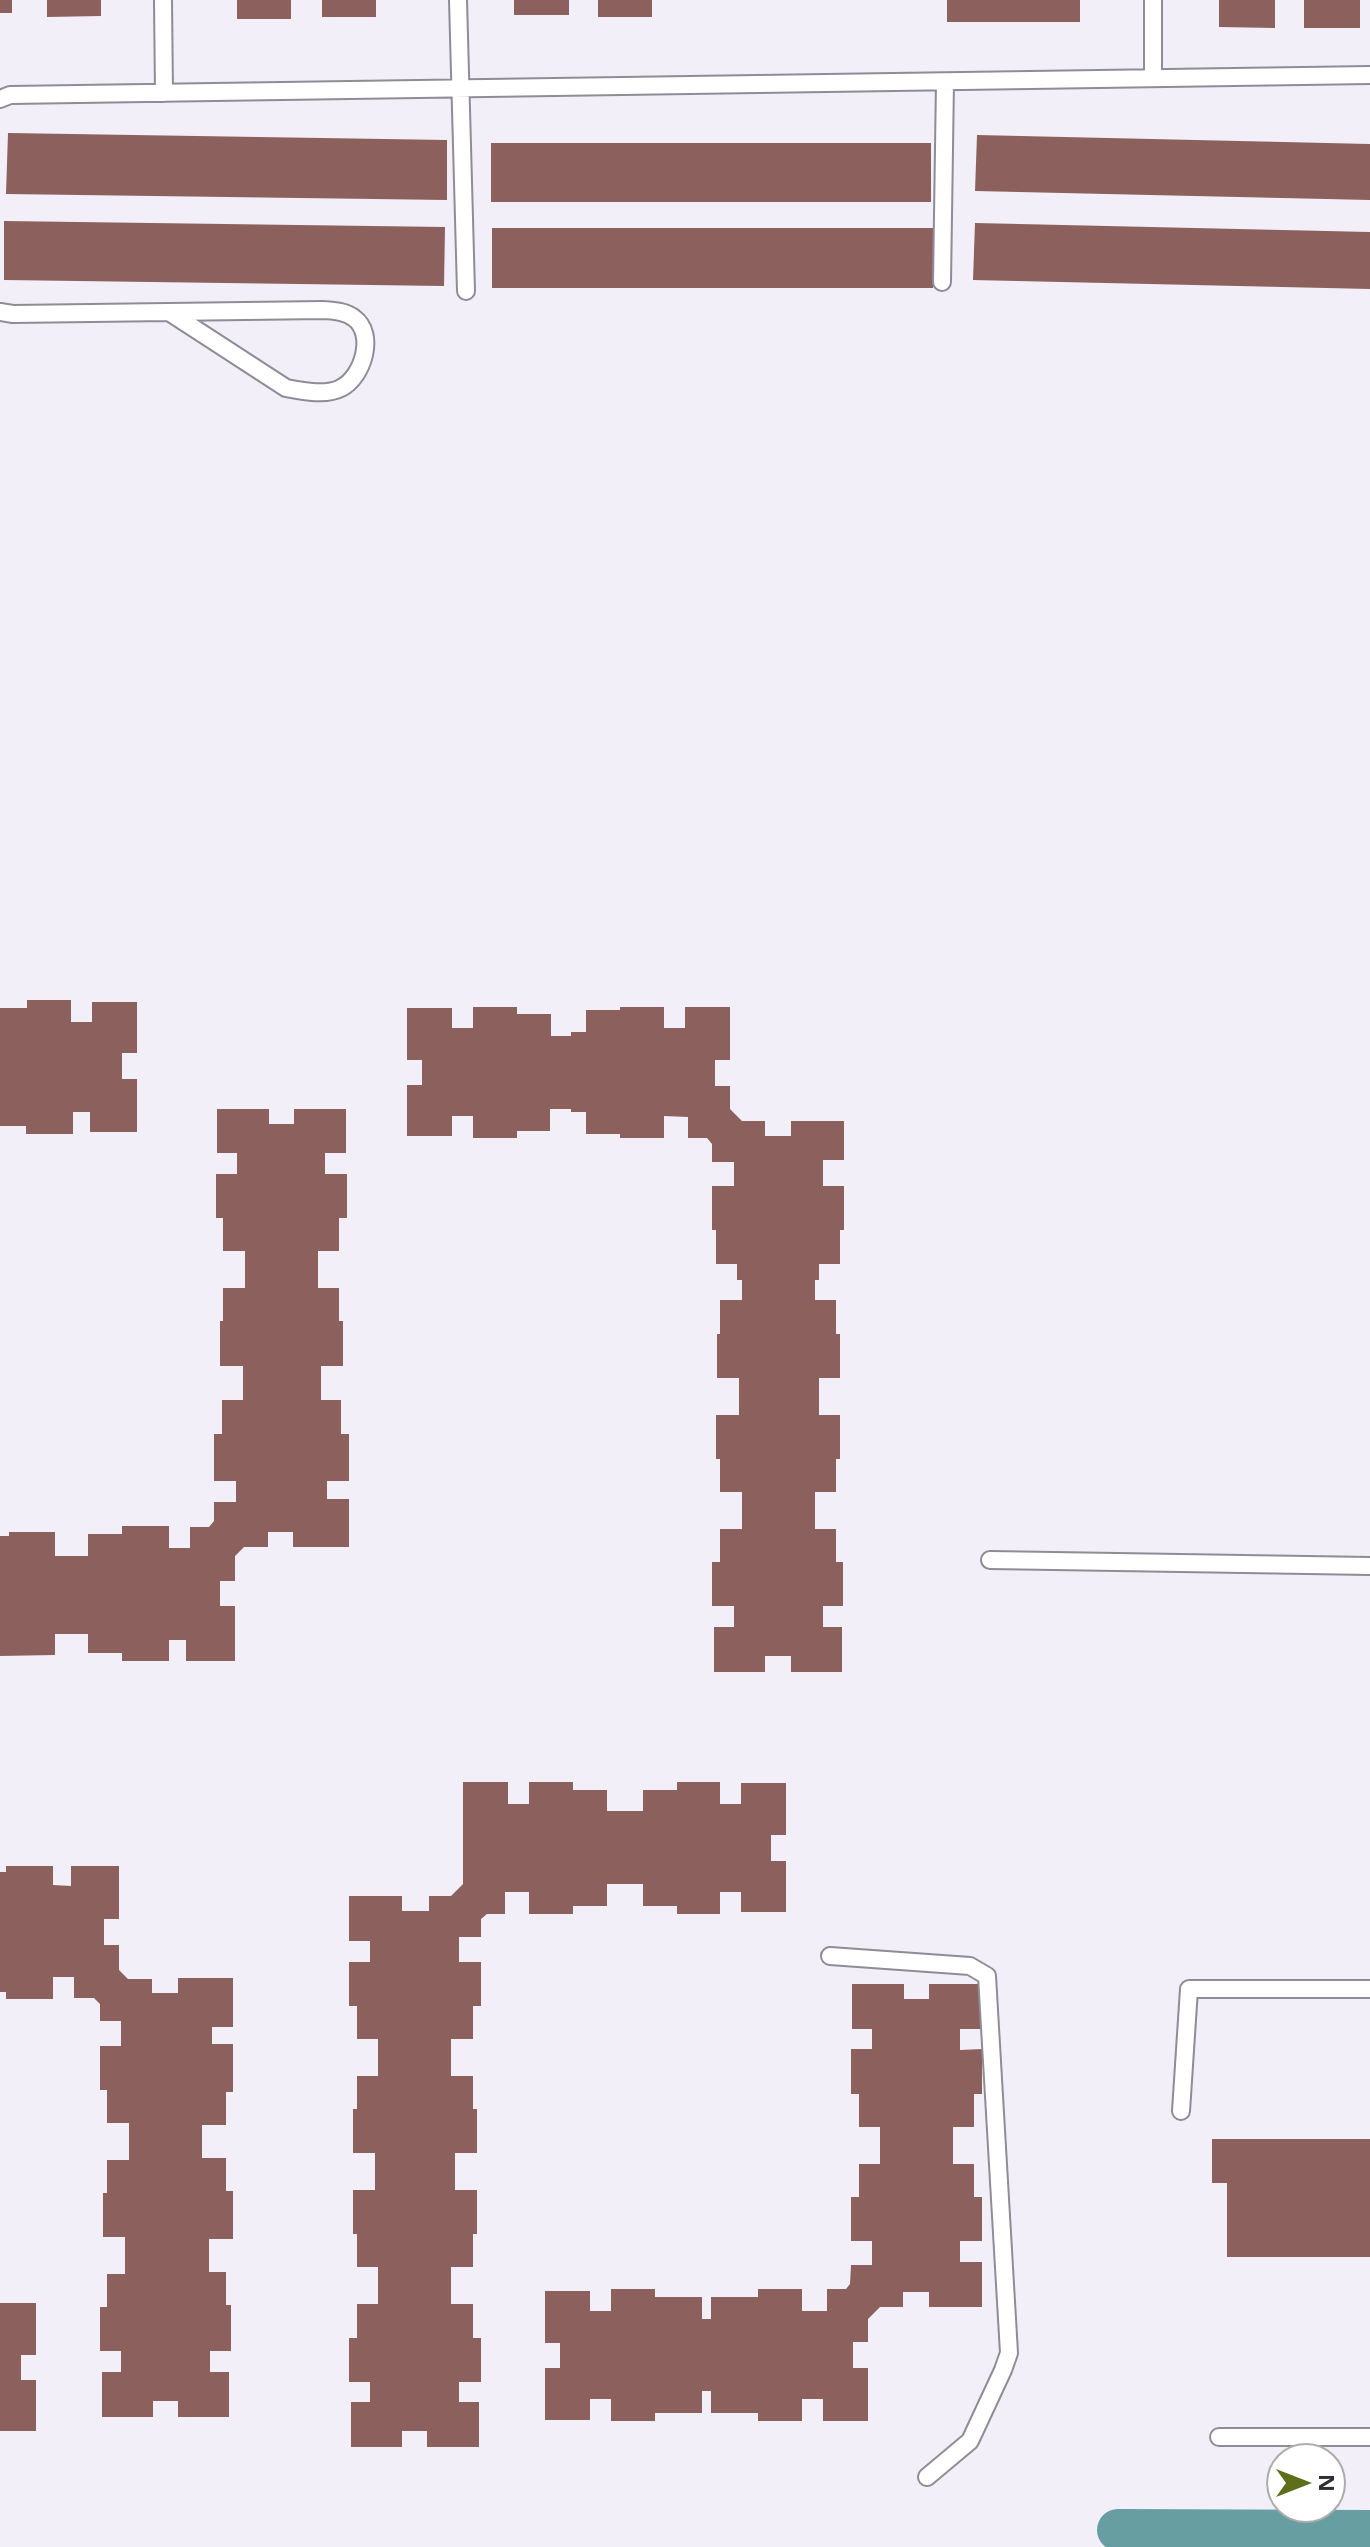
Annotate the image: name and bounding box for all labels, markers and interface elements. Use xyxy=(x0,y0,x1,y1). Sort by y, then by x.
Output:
north arrow xyxy=(1266,2443,1346,2523)
text: N xyxy=(1313,2474,1343,2492)

